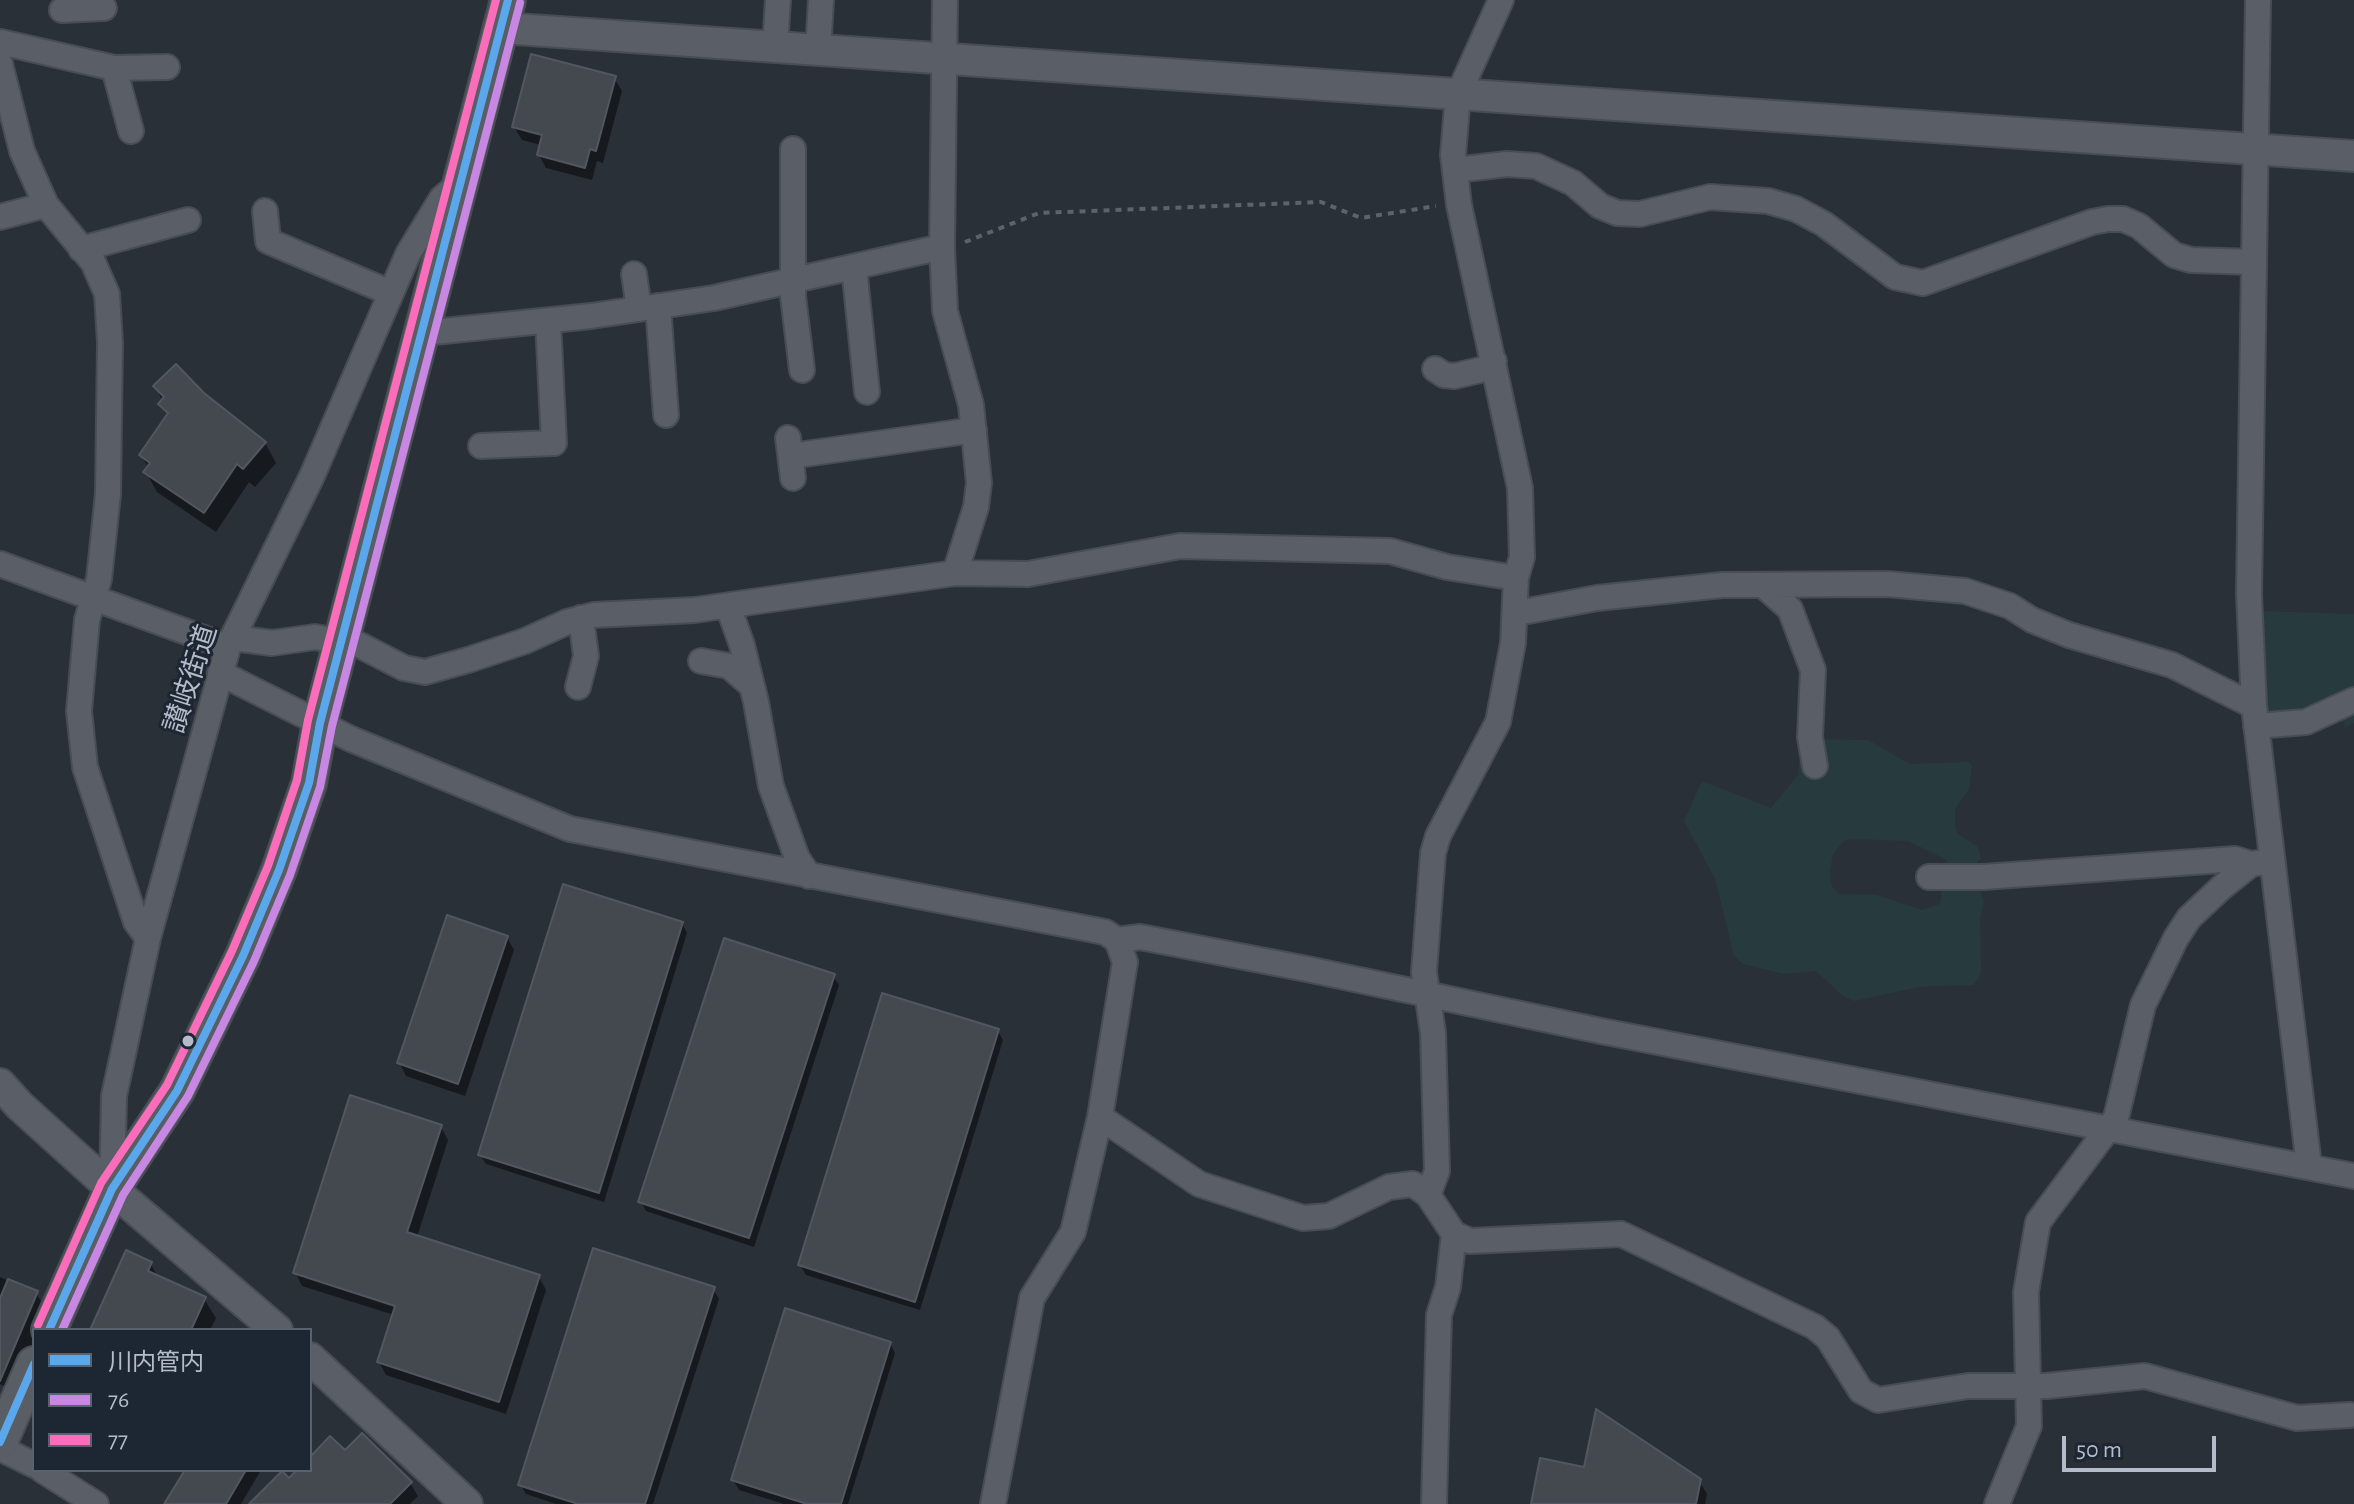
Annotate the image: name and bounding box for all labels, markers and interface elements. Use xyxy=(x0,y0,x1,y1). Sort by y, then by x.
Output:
street label: 讃岐街道 xyxy=(158,621,224,737)
unlabelled marker xyxy=(180,1033,196,1049)
legend xyxy=(32,1328,312,1472)
text: 川内管内 xyxy=(108,1351,204,1375)
text: 76 xyxy=(108,1388,129,1412)
scale bar xyxy=(2066,1420,2220,1470)
text: 77 xyxy=(108,1428,128,1452)
text: 50 m xyxy=(2076,1438,2122,1462)

